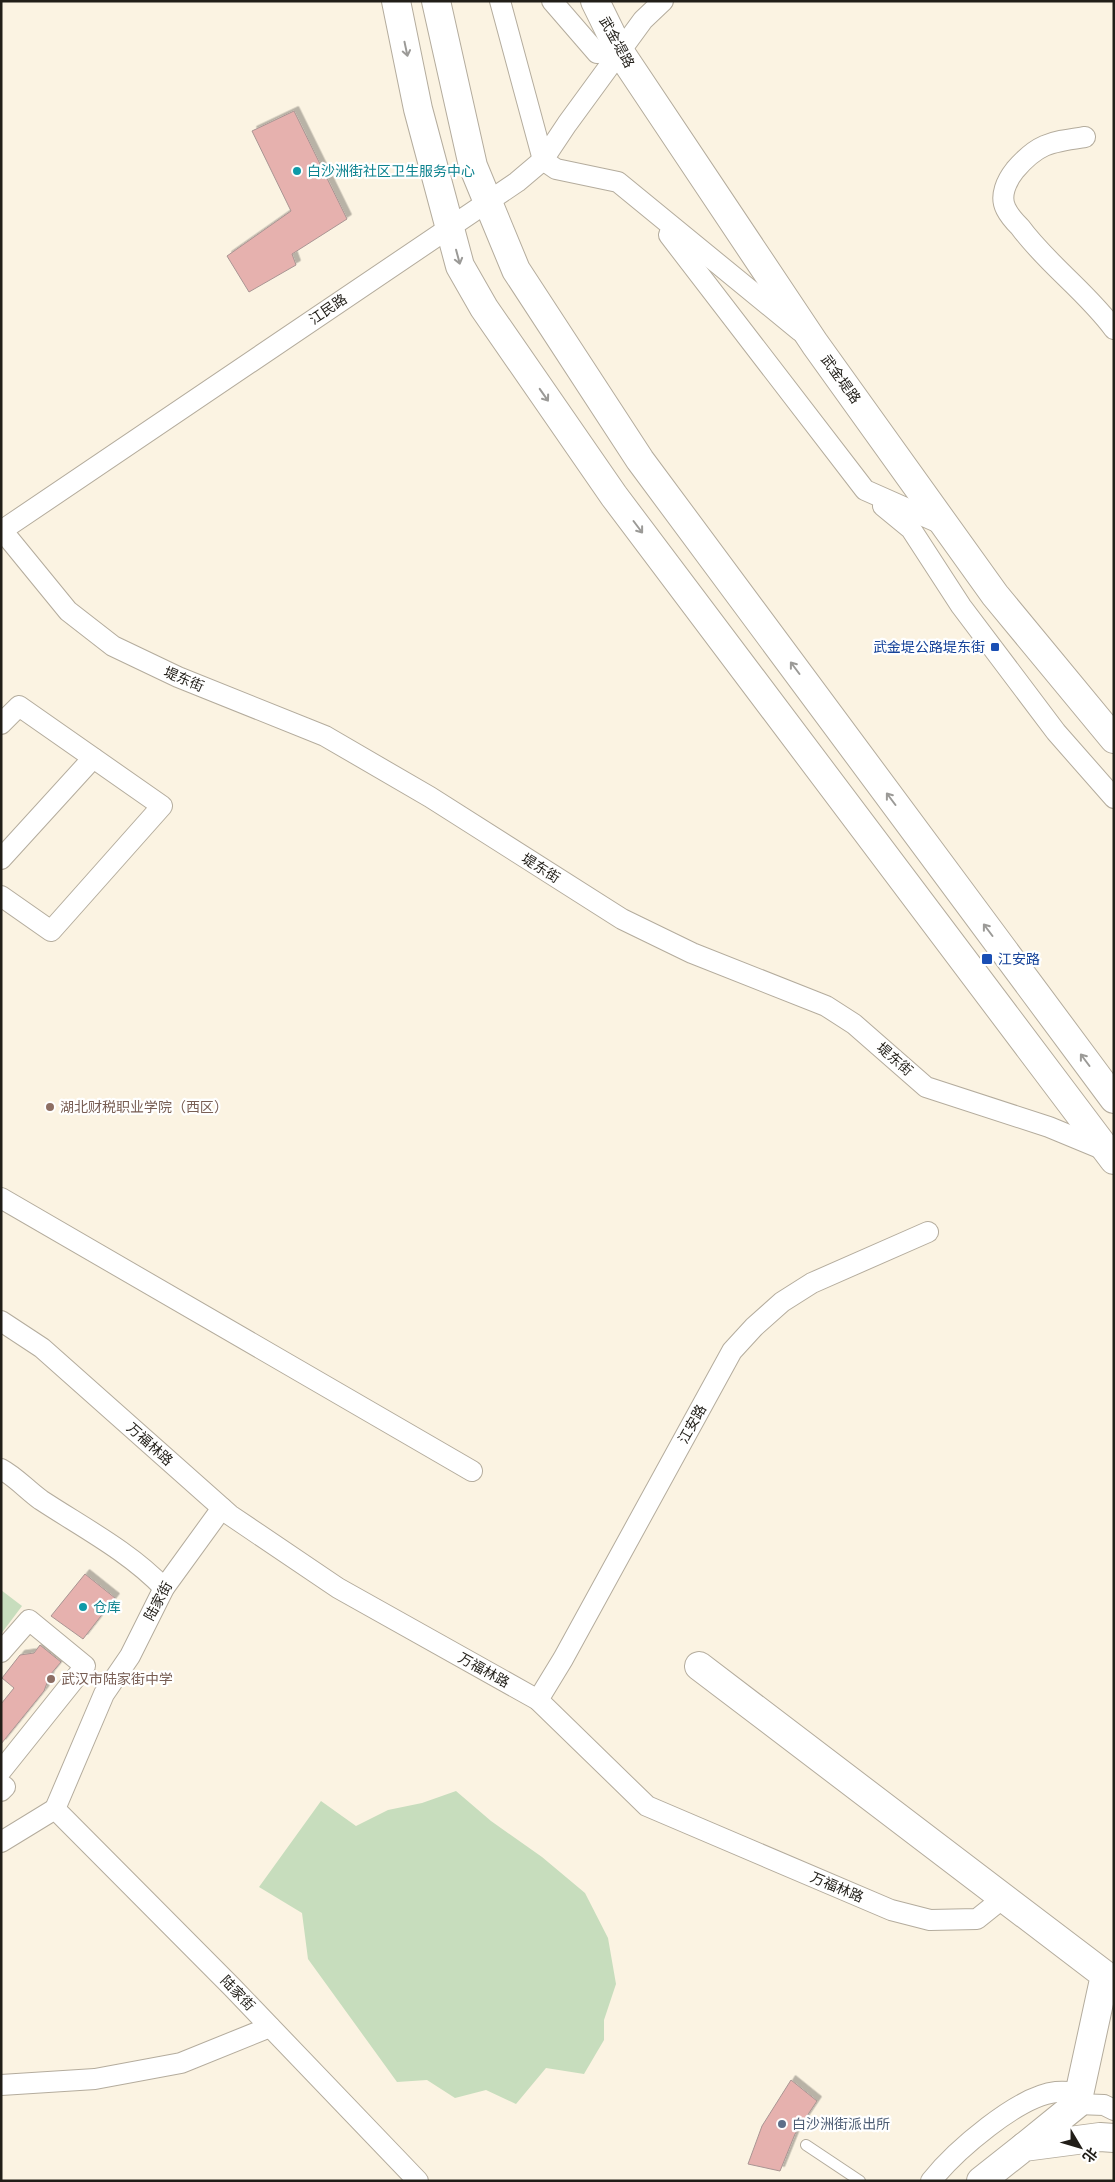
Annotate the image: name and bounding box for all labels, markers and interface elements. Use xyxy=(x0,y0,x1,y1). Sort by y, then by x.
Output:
street label: 武金堤路 xyxy=(596,13,639,71)
one-way arrow xyxy=(402,41,411,57)
place label: 白沙洲街社区卫生服务中心 xyxy=(307,161,475,180)
marker: 白沙洲街社区卫生服务中心 xyxy=(291,165,303,177)
one-way arrow xyxy=(454,249,463,265)
street label: 江民路 xyxy=(305,289,350,328)
street label: 武金堤路 xyxy=(817,350,866,407)
one-way arrow xyxy=(539,387,549,401)
one-way arrow xyxy=(632,520,643,533)
place label: 武金堤公路堤东街 xyxy=(873,637,985,656)
marker: 武金堤公路堤东街 xyxy=(989,641,1001,653)
one-way arrow xyxy=(790,661,800,675)
street label: 堤东街 xyxy=(161,662,207,695)
one-way arrow xyxy=(886,793,897,806)
street label: 堤东街 xyxy=(518,848,564,887)
one-way arrow xyxy=(983,923,993,937)
place label: 江安路 xyxy=(998,949,1040,968)
marker: 江安路 xyxy=(980,952,994,966)
street label: 堤东街 xyxy=(873,1038,917,1080)
one-way arrow xyxy=(1080,1053,1090,1067)
place label: 湖北财税职业学院（西区） xyxy=(60,1097,228,1116)
marker: 湖北财税职业学院（西区） xyxy=(44,1101,56,1113)
street label: 江安路 xyxy=(673,1401,710,1447)
street label: 万福林路 xyxy=(123,1418,177,1469)
street label: 陆家街 xyxy=(139,1578,176,1624)
place label: 仓库 xyxy=(93,1597,121,1616)
marker: 仓库 xyxy=(77,1601,89,1613)
street label: 万福林路 xyxy=(455,1648,513,1691)
place label: 武汉市陆家街中学 xyxy=(61,1669,173,1688)
marker: 武汉市陆家街中学 xyxy=(45,1673,57,1685)
street label: 万福林路 xyxy=(808,1867,867,1906)
street label: 陆家街 xyxy=(217,1971,260,2014)
place label: 白沙洲街派出所 xyxy=(792,2114,890,2133)
marker: 白沙洲街派出所 xyxy=(776,2118,788,2130)
north arrow xyxy=(1055,2122,1105,2172)
text: 北 xyxy=(1079,2144,1102,2167)

